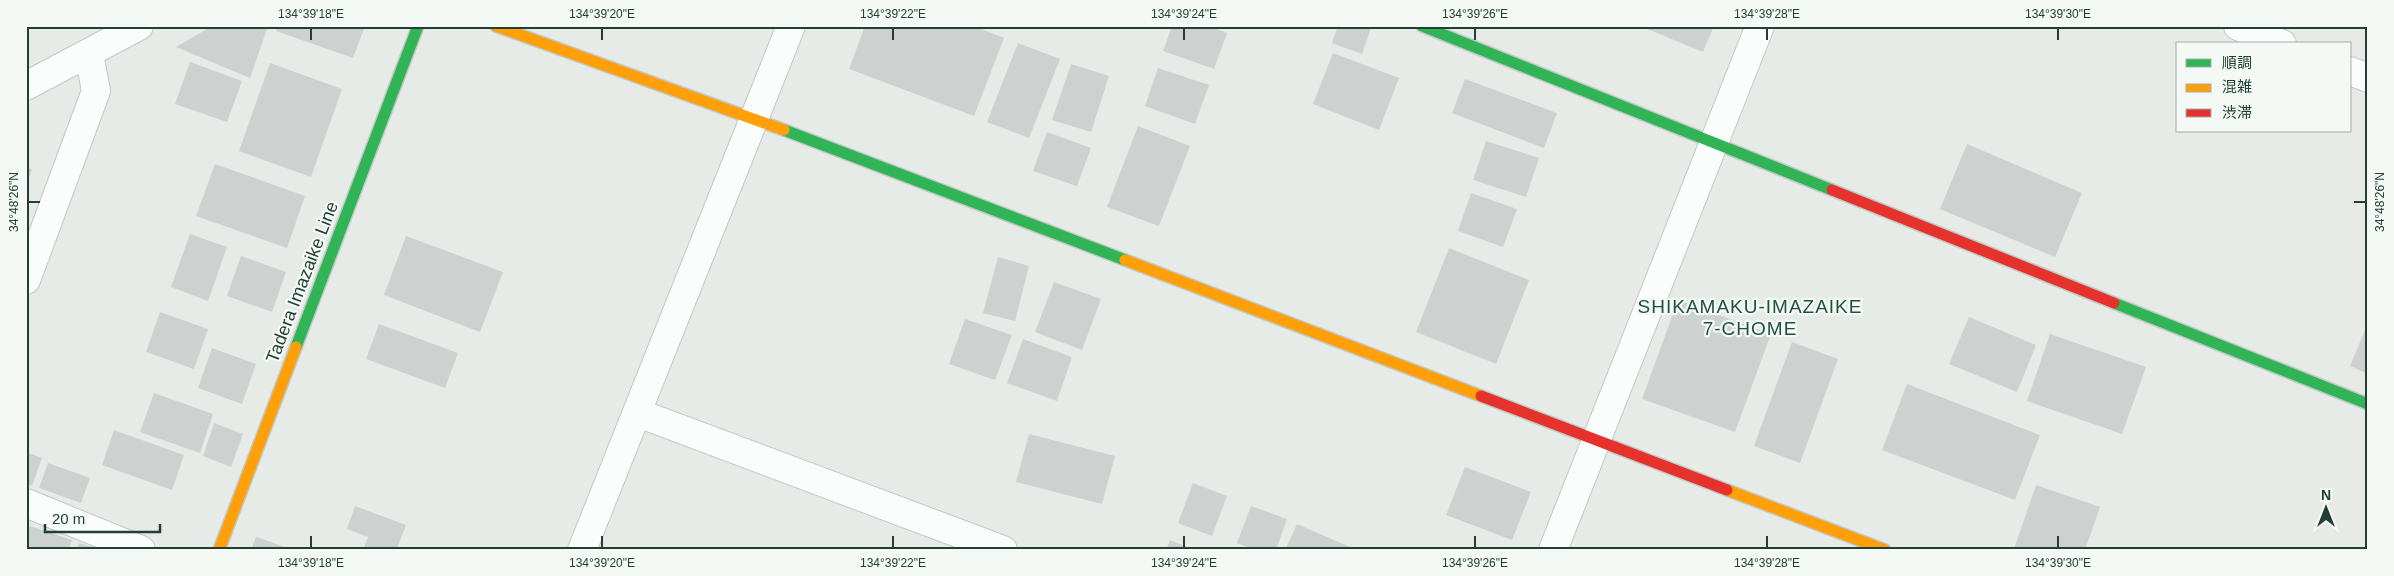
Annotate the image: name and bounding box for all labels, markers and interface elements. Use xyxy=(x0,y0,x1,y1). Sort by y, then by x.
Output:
text: 134°39'18"E xyxy=(278,7,344,21)
text: 134°39'20"E xyxy=(569,7,635,21)
text: 134°39'22"E xyxy=(860,7,926,21)
text: 134°39'24"E xyxy=(1151,7,1217,21)
text: 134°39'26"E xyxy=(1442,7,1508,21)
text: 134°39'28"E xyxy=(1734,7,1800,21)
text: 134°39'30"E xyxy=(2025,7,2091,21)
legend xyxy=(2176,42,2352,132)
text: 順調 xyxy=(2222,54,2252,71)
text: 混雑 xyxy=(2222,78,2252,95)
text: 渋滞 xyxy=(2222,104,2252,121)
text: 34°48'26"N xyxy=(7,172,21,232)
text: 34°48'26"N xyxy=(2373,172,2387,232)
street label: Tadera Imazaike Line xyxy=(262,199,342,365)
district label: SHIKAMAKU-IMAZAIKE 7-CHOME xyxy=(1638,296,1862,339)
north arrow xyxy=(2302,484,2352,534)
text: N xyxy=(2321,487,2331,503)
scale bar xyxy=(45,501,160,533)
text: 20 m xyxy=(52,510,85,527)
text: 134°39'18"E xyxy=(278,556,344,570)
text: 134°39'20"E xyxy=(569,556,635,570)
text: 134°39'22"E xyxy=(860,556,926,570)
text: 134°39'24"E xyxy=(1151,556,1217,570)
text: 134°39'26"E xyxy=(1442,556,1508,570)
text: 134°39'28"E xyxy=(1734,556,1800,570)
text: 134°39'30"E xyxy=(2025,556,2091,570)

